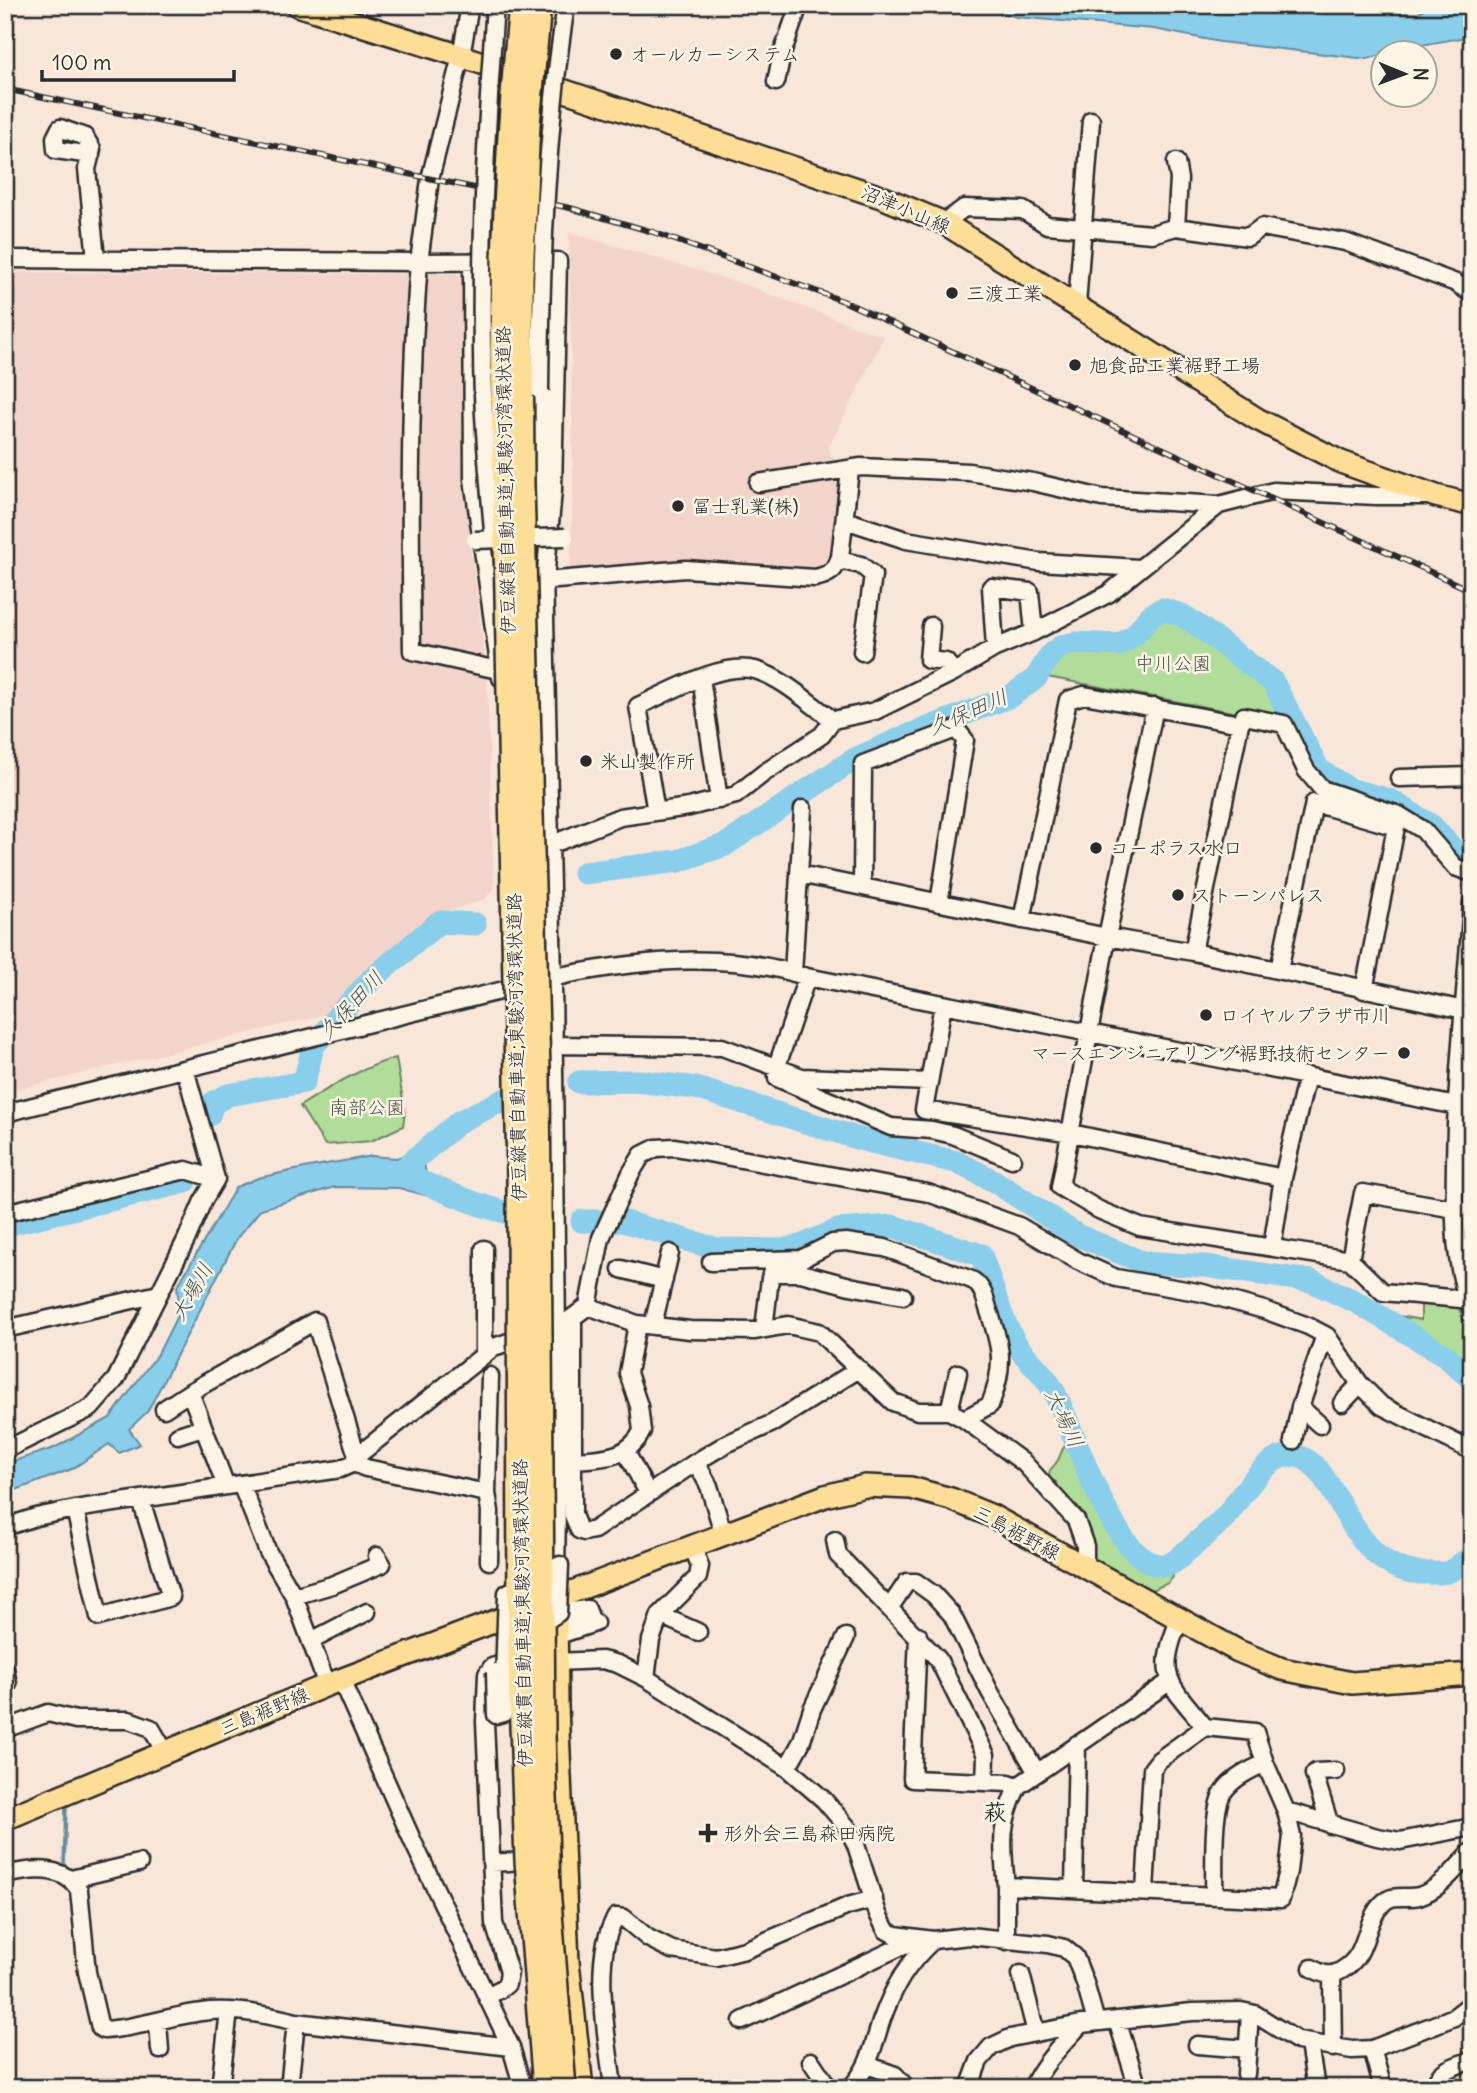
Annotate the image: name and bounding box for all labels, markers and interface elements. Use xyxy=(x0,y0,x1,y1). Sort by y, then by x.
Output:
scale bar xyxy=(42,38,234,82)
north arrow xyxy=(1368,38,1438,108)
place label: オールカーシステム xyxy=(630,42,800,66)
marker: オールカーシステム xyxy=(608,46,624,62)
text: 100 m xyxy=(52,49,111,76)
text: N xyxy=(1409,68,1433,81)
street label: 沼津小山線 xyxy=(858,179,954,239)
place label: 三渡工業 xyxy=(966,281,1042,305)
marker: 三渡工業 xyxy=(944,285,960,301)
street label: 伊豆縦貫自動車道;東駿河湾環状道路 xyxy=(490,326,520,634)
place label: 旭食品工業裾野工場 xyxy=(1089,353,1260,377)
marker: 旭食品工業裾野工場 xyxy=(1067,357,1083,373)
place label: 冨士乳業(株) xyxy=(692,494,799,518)
marker: 冨士乳業(株) xyxy=(670,498,686,514)
park label: 中川公園 xyxy=(1135,651,1211,675)
water label: 久保田川 xyxy=(924,683,1012,740)
place label: 米山製作所 xyxy=(600,749,695,773)
marker: 米山製作所 xyxy=(578,753,594,769)
place label: コーポラス水口 xyxy=(1110,836,1242,860)
marker: コーポラス水口 xyxy=(1088,840,1104,856)
place label: ストーンパレス xyxy=(1192,883,1325,907)
marker: ストーンパレス xyxy=(1170,887,1186,903)
street label: 伊豆縦貫自動車道;東駿河湾環状道路 xyxy=(501,893,531,1201)
water label: 久保田川 xyxy=(312,965,389,1045)
place label: ロイヤルプラザ市川 xyxy=(1220,1003,1391,1027)
marker: ロイヤルプラザ市川 xyxy=(1198,1007,1214,1023)
place label: マースエンジニアリング裾野技術センター xyxy=(1031,1041,1390,1065)
marker: マースエンジニアリング裾野技術センター xyxy=(1396,1045,1412,1061)
park label: 南部公園 xyxy=(329,1095,405,1119)
water label: 大場川 xyxy=(164,1258,219,1326)
water label: 大場川 xyxy=(1039,1384,1090,1452)
street label: 伊豆縦貫自動車道;東駿河湾環状道路 xyxy=(507,1459,537,1767)
street label: 三島裾野線 xyxy=(969,1499,1065,1565)
street label: 三島裾野線 xyxy=(216,1681,312,1741)
district label: 萩 xyxy=(984,1797,1007,1826)
place label: 形外会三島森田病院 xyxy=(724,1821,895,1845)
marker: 形外会三島森田病院 xyxy=(698,1823,718,1843)

